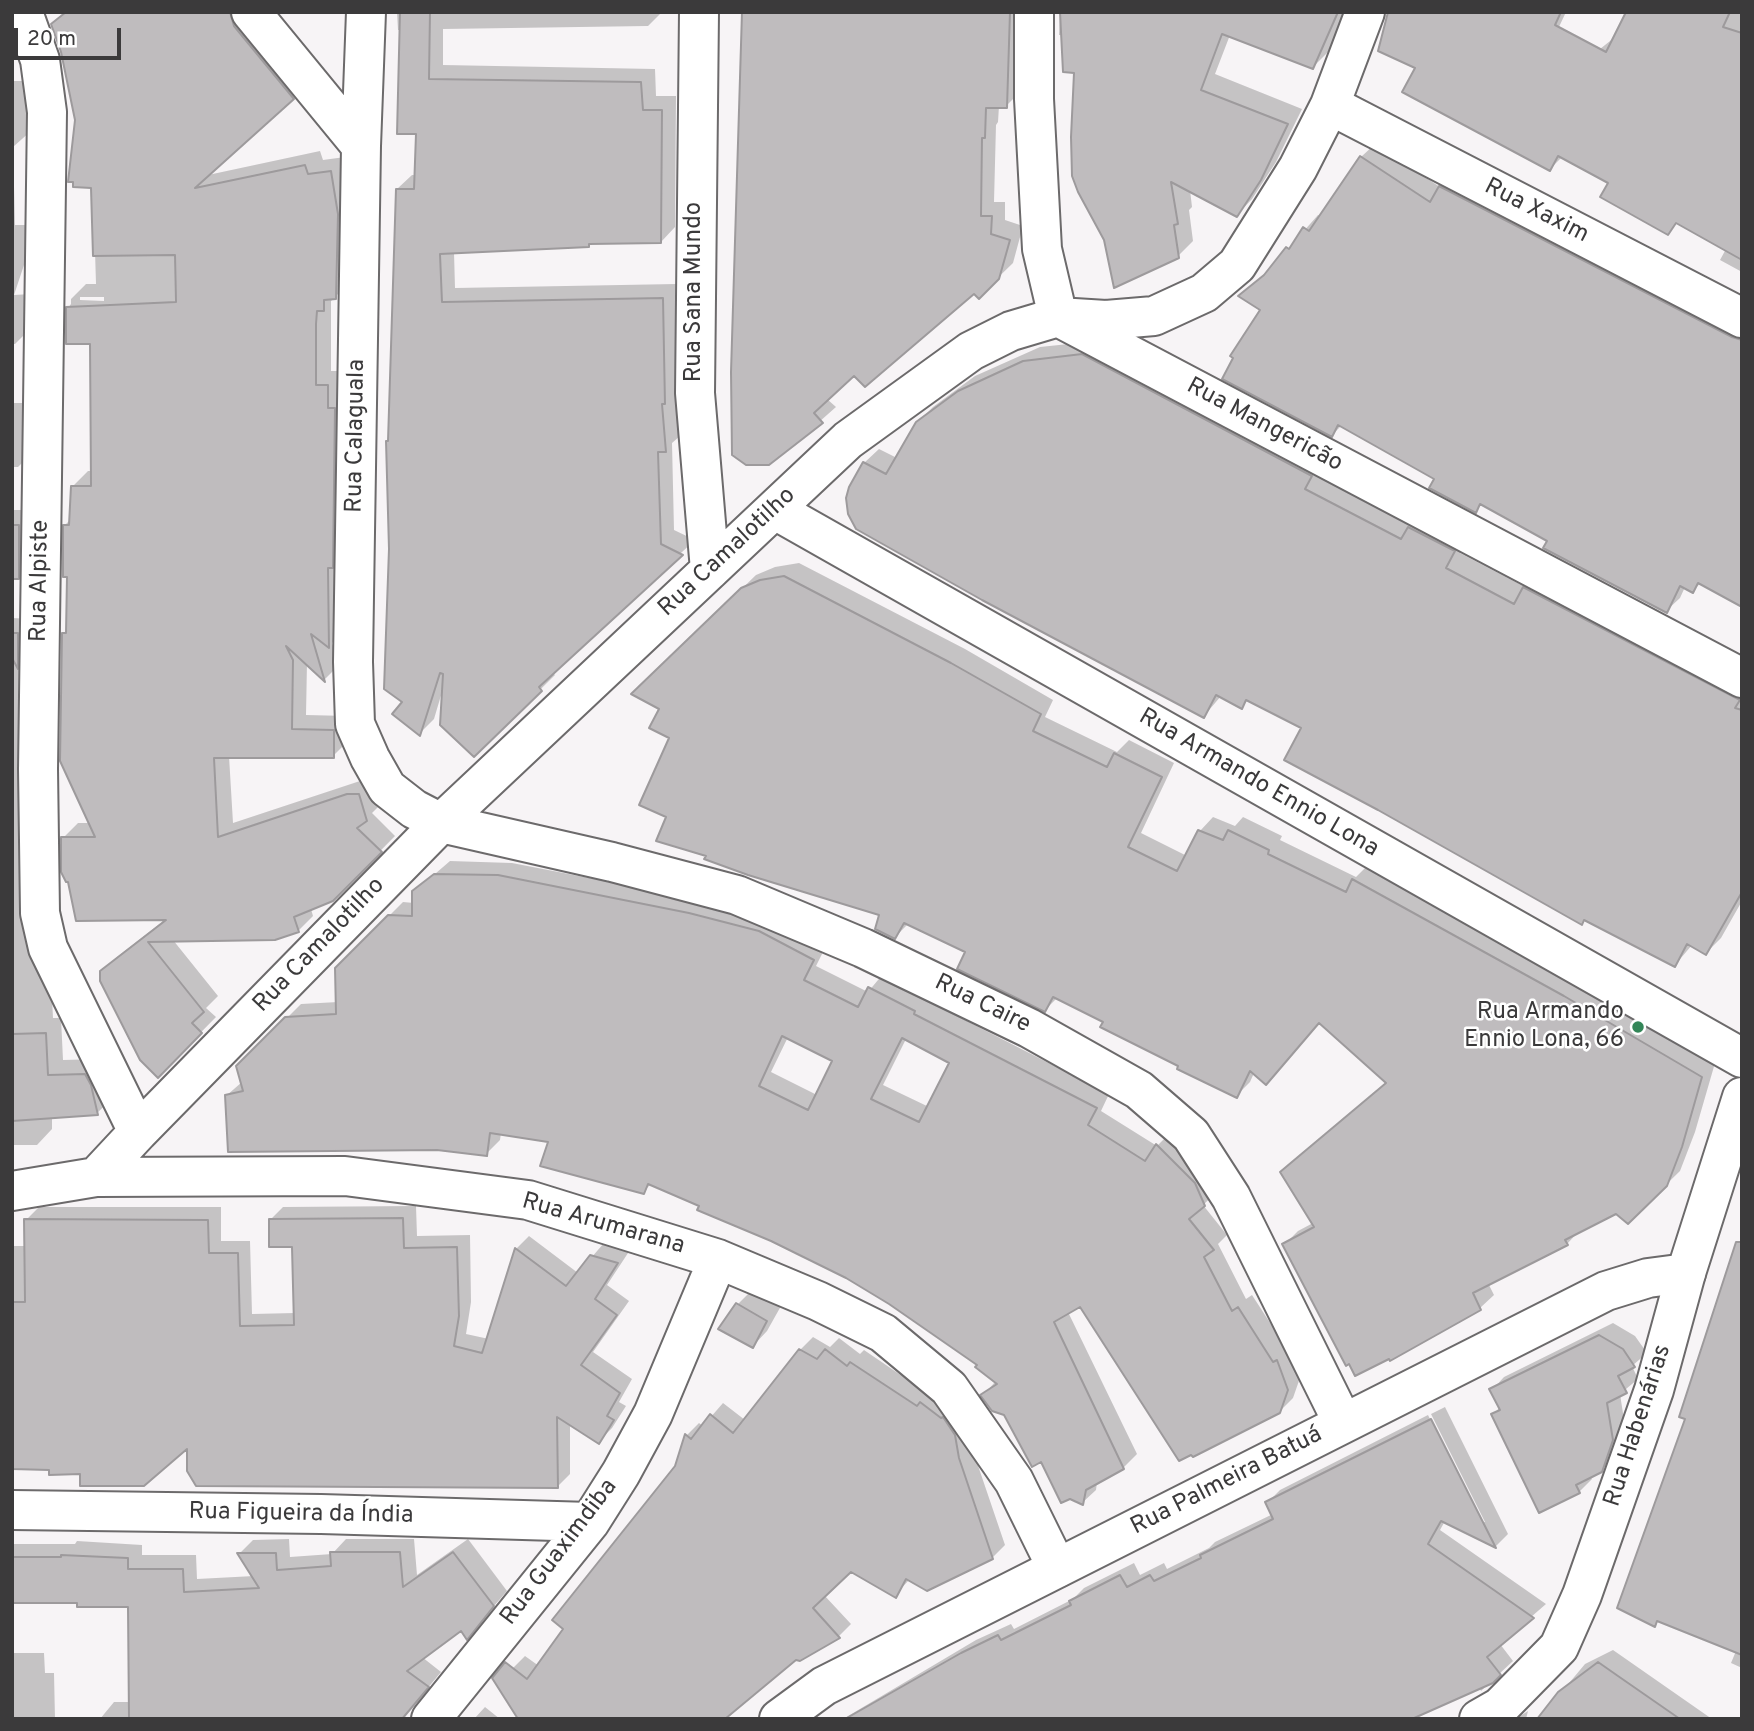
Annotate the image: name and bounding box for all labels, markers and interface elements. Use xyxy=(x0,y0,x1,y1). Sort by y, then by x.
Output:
scale bar xyxy=(18,14,124,58)
text: 20 m xyxy=(27,26,76,53)
street label: Rua Xaxim xyxy=(1479,173,1593,251)
street label: Rua Sana Mundo xyxy=(681,202,709,382)
street label: Rua Calaguala xyxy=(341,359,373,513)
street label: Rua Mangericão xyxy=(1181,373,1347,479)
street label: Rua Camalotilho xyxy=(654,482,802,624)
street label: Rua Alpiste xyxy=(26,519,56,643)
street label: Rua Armando Ennio Lona xyxy=(1133,703,1383,865)
street label: Rua Camalotilho xyxy=(248,872,392,1020)
street label: Rua Caire xyxy=(929,969,1035,1041)
place label: Rua Armando Ennio Lona, 66 xyxy=(1464,999,1624,1055)
marker: Rua Armando Ennio Lona, 66 xyxy=(1630,1019,1646,1035)
street label: Rua Arumarana xyxy=(518,1188,688,1262)
street label: Rua Habenárias xyxy=(1599,1341,1679,1511)
street label: Rua Palmeira Batuá xyxy=(1127,1421,1327,1543)
street label: Rua Guaximdiba xyxy=(496,1474,624,1632)
street label: Rua Figueira da Índia xyxy=(188,1499,414,1531)

